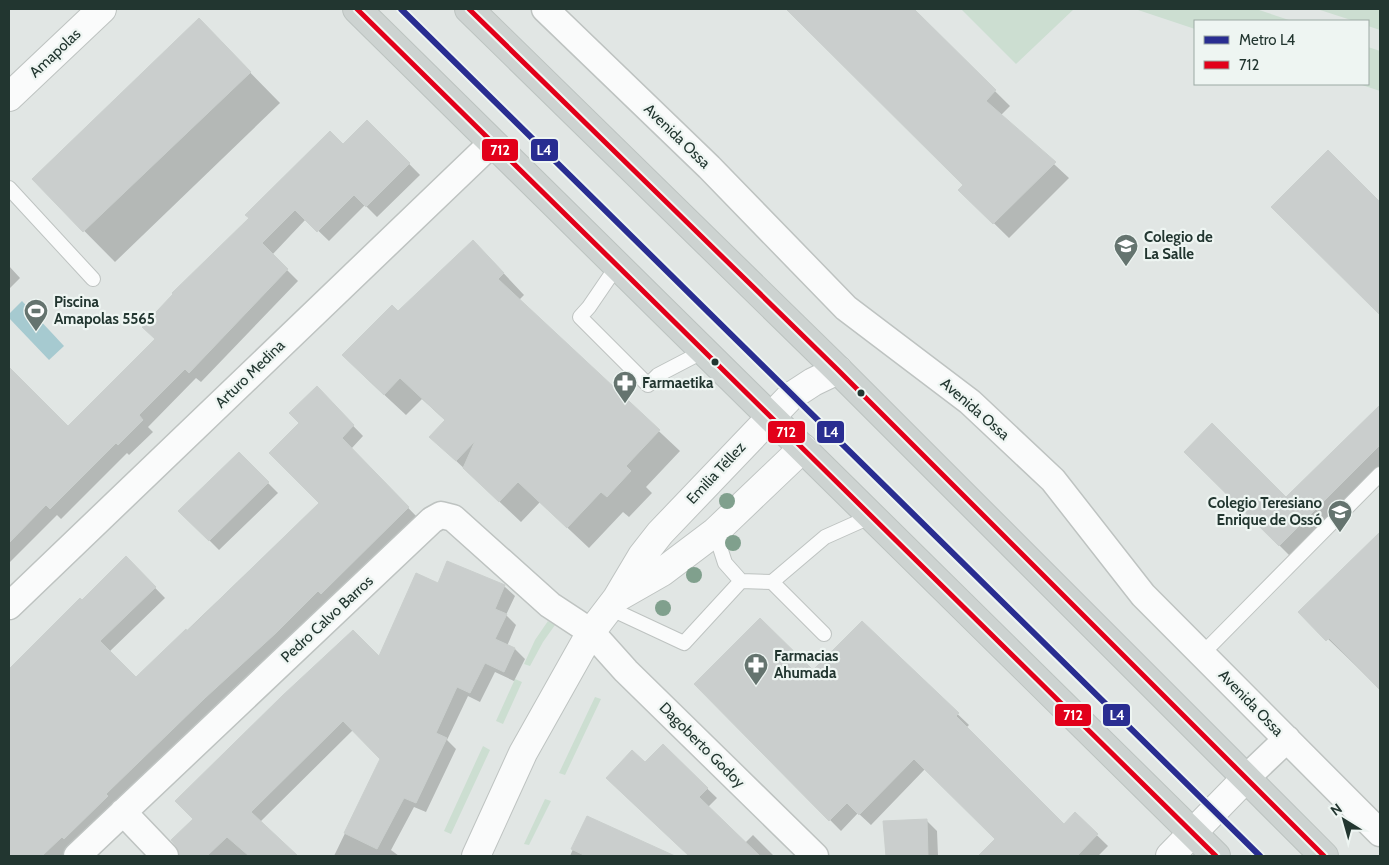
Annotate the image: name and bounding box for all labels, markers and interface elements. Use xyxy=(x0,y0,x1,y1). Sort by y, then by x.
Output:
legend xyxy=(1194,20,1369,85)
street label: Amapolas xyxy=(26,25,84,81)
text: Metro L4 xyxy=(1239,31,1295,49)
text: 712 xyxy=(1239,56,1259,74)
street label: Avenida Ossa xyxy=(640,100,714,173)
line badge: 712 xyxy=(481,138,519,162)
line badge: L4 xyxy=(530,138,559,162)
text: 712 xyxy=(490,141,510,159)
text: L4 xyxy=(536,141,552,159)
place label: Colegio de La Salle xyxy=(1144,228,1213,263)
school or university icon: Colegio de La Salle xyxy=(1113,233,1139,267)
place label: Piscina Amapolas 5565 xyxy=(54,293,155,328)
sports icon: Piscina Amapolas 5565 xyxy=(23,298,49,332)
street label: Arturo Medina xyxy=(211,336,289,412)
unlabelled marker xyxy=(710,357,720,367)
pharmacy icon: Farmaetika xyxy=(612,370,638,404)
place label: Farmaetika xyxy=(642,374,714,392)
street label: Avenida Ossa xyxy=(937,374,1014,444)
unlabelled marker xyxy=(856,388,866,398)
line badge: 712 xyxy=(767,420,806,444)
line badge: L4 xyxy=(816,420,845,444)
text: 712 xyxy=(776,423,796,441)
text: L4 xyxy=(823,423,839,441)
street label: Emilia Téllez xyxy=(683,438,749,508)
place label: Colegio Teresiano Enrique de Ossó xyxy=(1208,494,1322,529)
school or university icon: Colegio Teresiano Enrique de Ossó xyxy=(1327,499,1353,533)
street label: Pedro Calvo Barros xyxy=(277,572,377,666)
place label: Farmacias Ahumada xyxy=(774,647,838,682)
pharmacy icon: Farmacias Ahumada xyxy=(743,652,769,686)
street label: Avenida Ossa xyxy=(1215,666,1288,740)
street label: Dagoberto Godoy xyxy=(656,699,749,792)
line badge: 712 xyxy=(1054,703,1092,727)
line badge: L4 xyxy=(1102,703,1131,727)
text: 712 xyxy=(1063,706,1083,724)
text: L4 xyxy=(1109,706,1125,724)
north arrow xyxy=(1319,795,1369,845)
text: N xyxy=(1327,799,1346,820)

